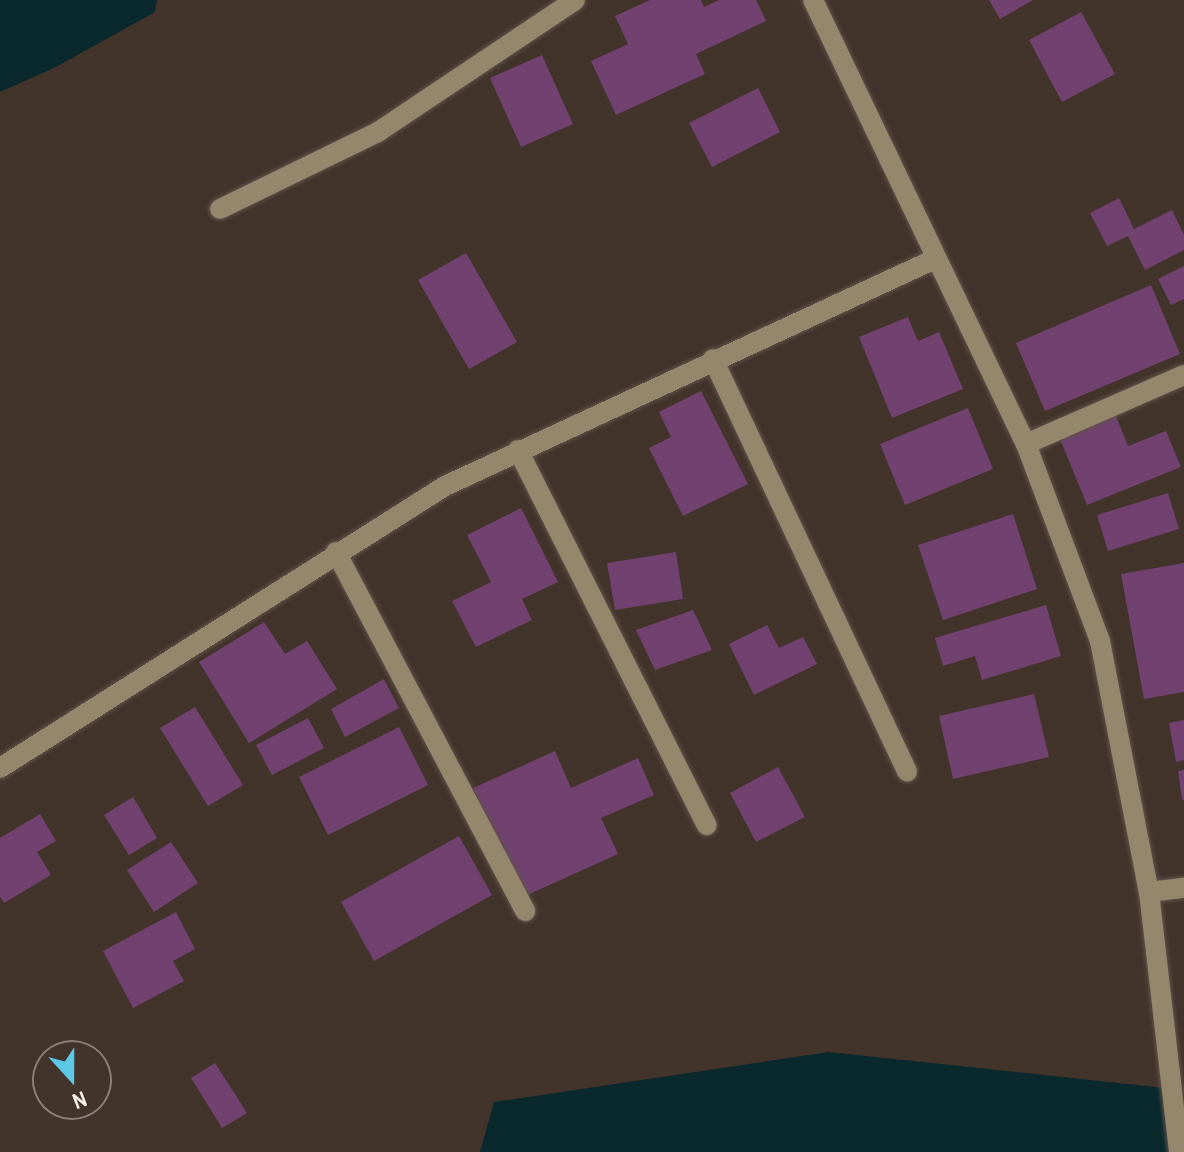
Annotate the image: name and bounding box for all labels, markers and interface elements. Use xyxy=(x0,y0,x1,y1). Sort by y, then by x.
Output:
north arrow xyxy=(32,1040,112,1120)
text: N xyxy=(68,1084,91,1117)

